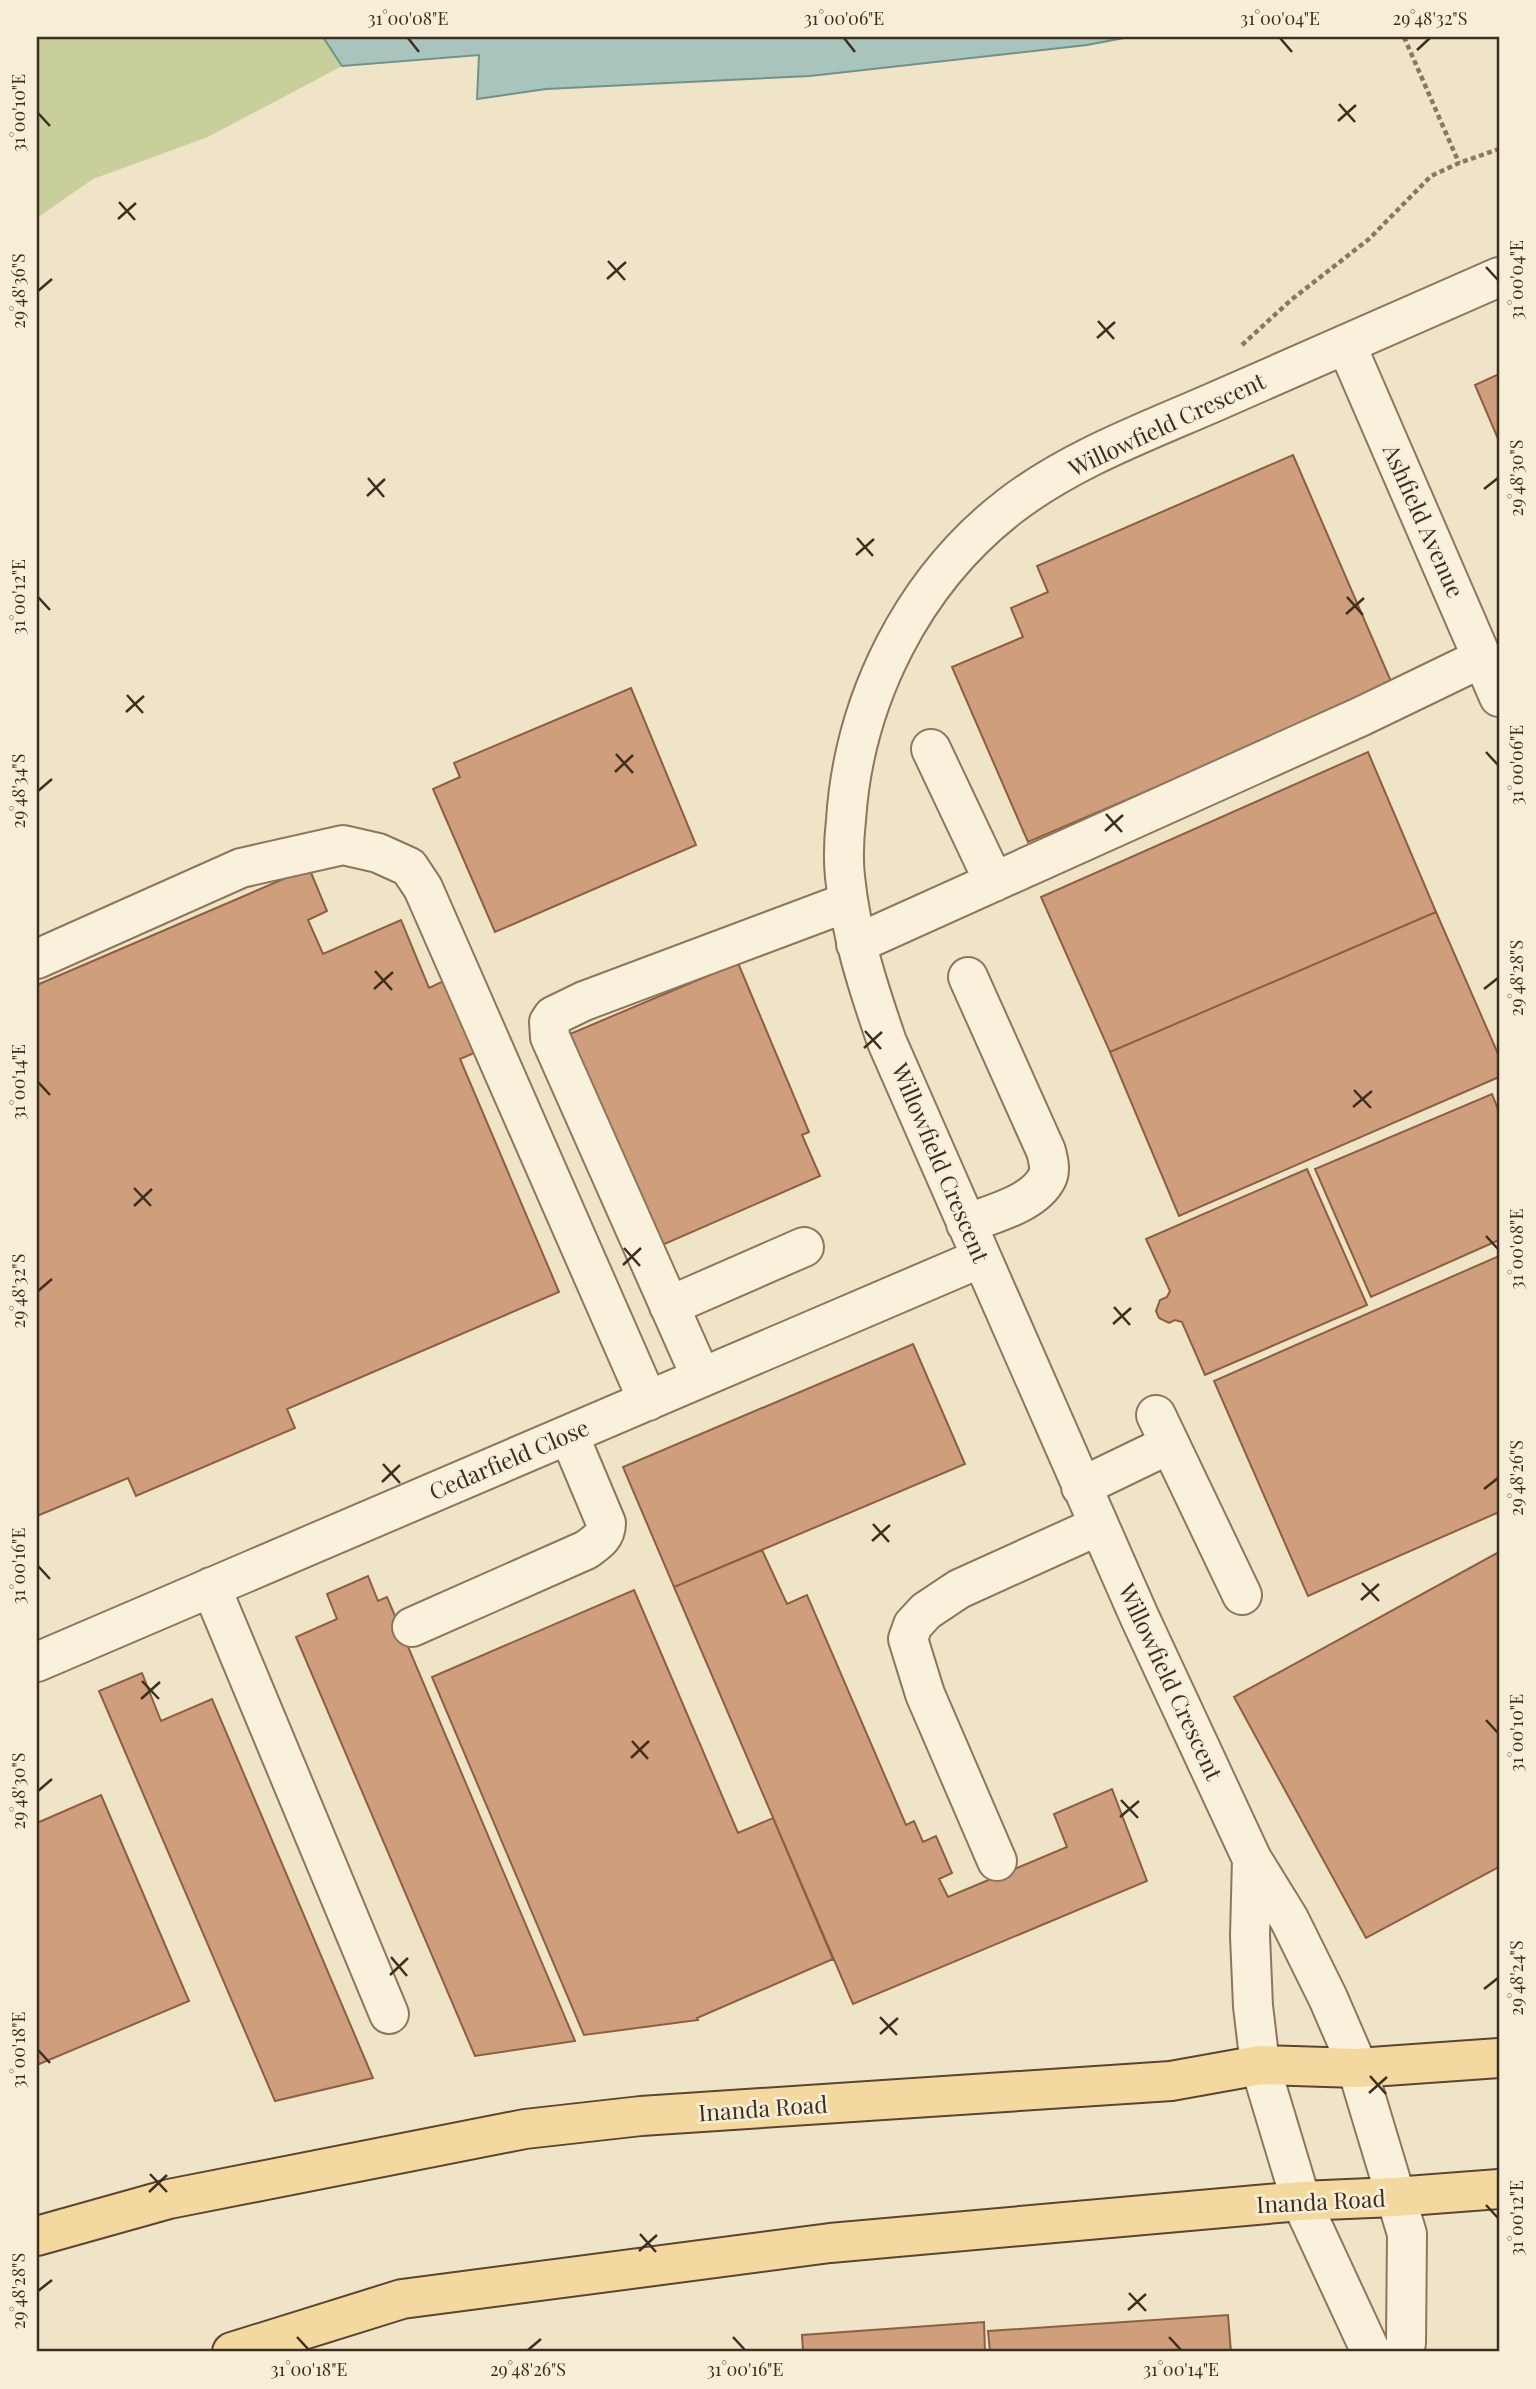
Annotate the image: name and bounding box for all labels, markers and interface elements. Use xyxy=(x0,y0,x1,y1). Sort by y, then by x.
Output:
text: 31°00'08"E xyxy=(368,6,448,30)
text: 31°00'06"E xyxy=(804,6,884,30)
text: 31°00'04"E xyxy=(1240,6,1320,30)
text: 29°48'32"S xyxy=(1393,6,1467,30)
text: 31°00'10"E xyxy=(6,74,30,152)
text: 31°00'04"E xyxy=(1504,240,1528,320)
text: 29°48'36"S xyxy=(6,253,30,329)
street label: Willowfield Crescent xyxy=(1062,364,1270,483)
street label: Ashfield Avenue xyxy=(1376,438,1472,602)
text: 29°48'30"S xyxy=(1504,440,1528,516)
text: 31°00'12"E xyxy=(6,559,30,635)
text: 31°00'06"E xyxy=(1504,725,1528,805)
text: 29°48'34"S xyxy=(6,754,30,828)
text: 29°48'28"S xyxy=(1504,940,1528,1016)
text: 31°00'14"E xyxy=(6,1044,30,1120)
street label: Willowfield Crescent xyxy=(885,1057,998,1268)
text: 31°00'08"E xyxy=(1504,1209,1528,1289)
text: 29°48'32"S xyxy=(6,1254,30,1328)
street label: Cedarfield Close xyxy=(424,1411,593,1506)
text: 29°48'26"S xyxy=(1504,1440,1528,1516)
text: 31°00'16"E xyxy=(6,1528,30,1604)
street label: Willowfield Crescent xyxy=(1112,1577,1231,1785)
text: 31°00'10"E xyxy=(1504,1694,1528,1772)
text: 29°48'30"S xyxy=(6,1753,30,1829)
text: 29°48'24"S xyxy=(1504,1940,1528,2016)
text: 31°00'18"E xyxy=(6,2011,30,2089)
street label: Inanda Road xyxy=(697,2088,828,2127)
text: 31°00'12"E xyxy=(1504,2180,1528,2256)
street label: Inanda Road xyxy=(1256,2182,1386,2219)
text: 29°48'28"S xyxy=(6,2253,30,2329)
text: 31°00'18"E xyxy=(270,2357,348,2381)
text: 29°48'26"S xyxy=(490,2357,566,2381)
text: 31°00'16"E xyxy=(707,2357,783,2381)
text: 31°00'14"E xyxy=(1143,2357,1219,2381)

